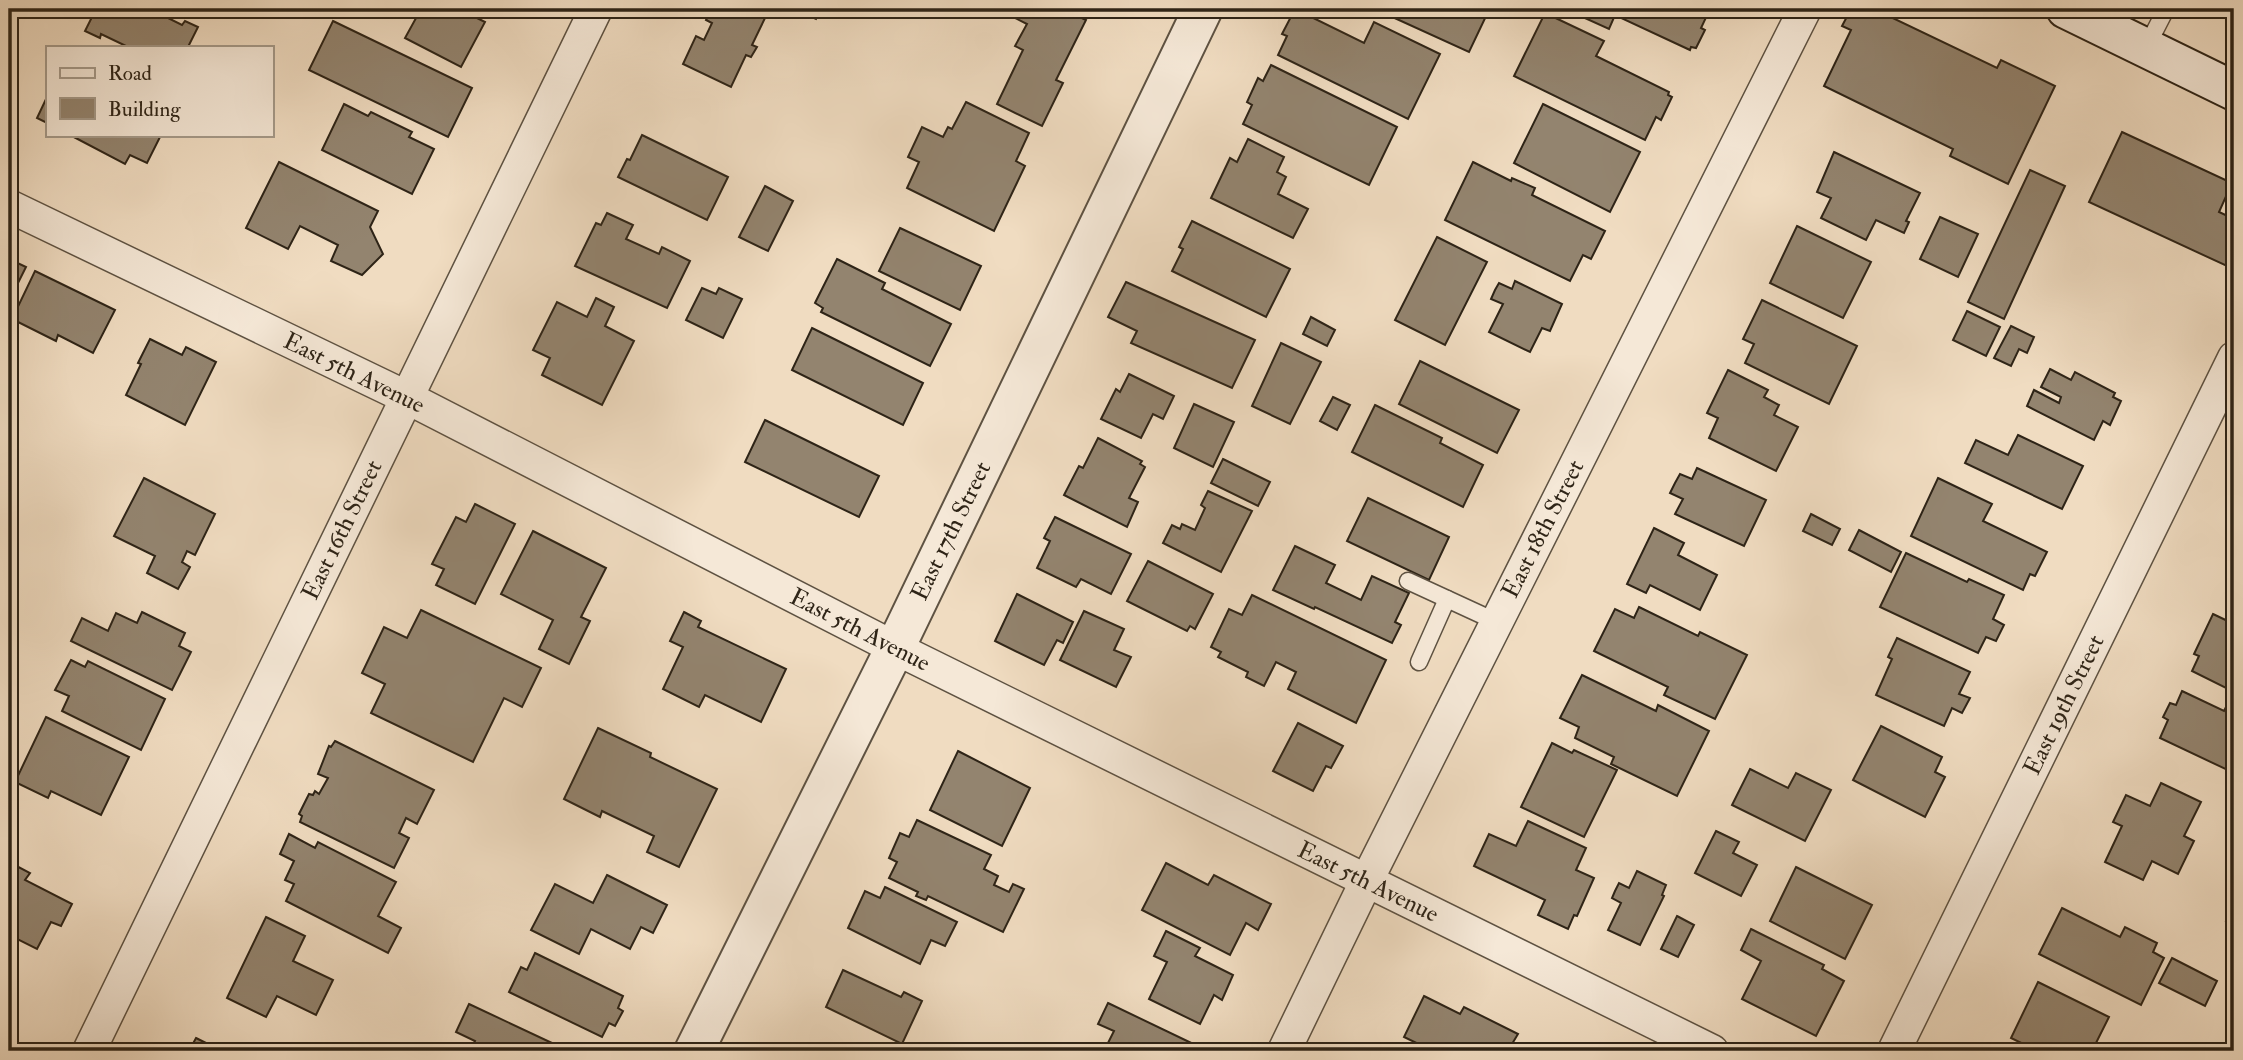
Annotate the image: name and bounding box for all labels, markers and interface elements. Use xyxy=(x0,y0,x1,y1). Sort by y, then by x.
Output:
legend xyxy=(46,46,273,136)
text: Road xyxy=(108,60,153,87)
text: Building xyxy=(108,96,181,123)
street label: East 5th Avenue xyxy=(278,325,430,421)
street label: East 18th Street xyxy=(1495,454,1591,603)
street label: East 16th Street xyxy=(295,455,389,605)
street label: East 17th Street xyxy=(904,456,998,606)
street label: East 5th Avenue xyxy=(785,581,935,679)
street label: East 19th Street xyxy=(2017,630,2111,780)
street label: East 5th Avenue xyxy=(1292,834,1444,930)

